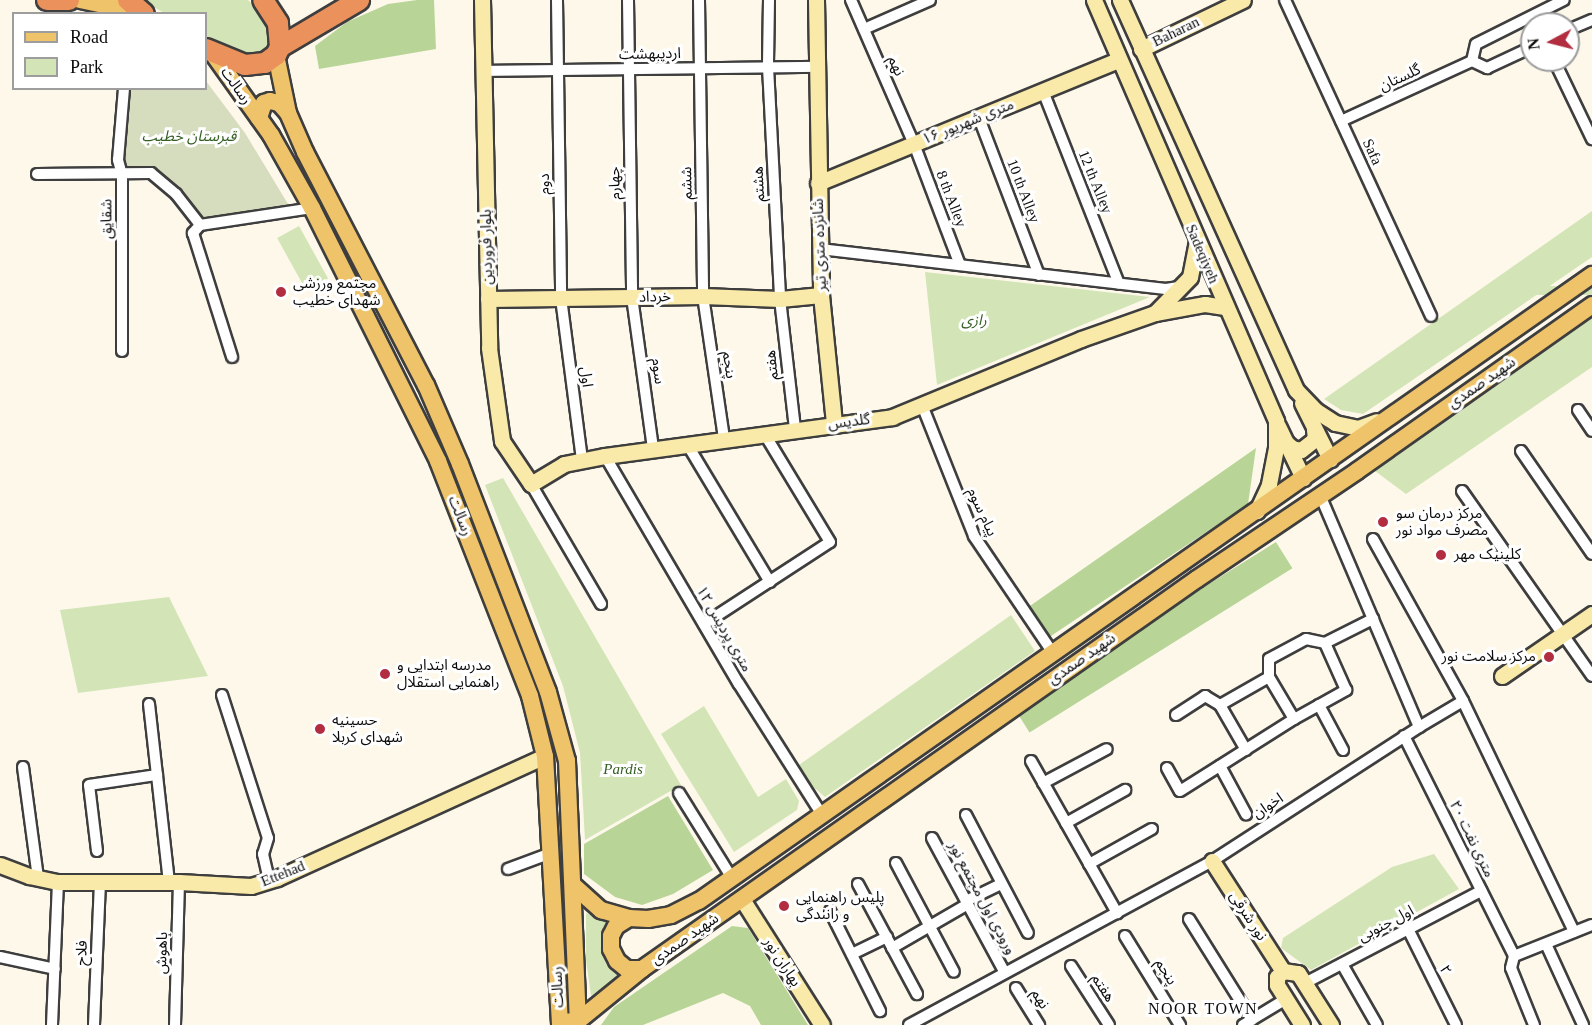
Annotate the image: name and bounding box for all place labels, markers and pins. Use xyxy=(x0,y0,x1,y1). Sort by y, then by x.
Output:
place label: مجتمع ورزشی شهدای خطیب xyxy=(293,274,381,309)
marker: مجتمع ورزشی شهدای خطیب xyxy=(274,285,288,299)
place label: مرکز درمان سو مصرف مواد نور xyxy=(1396,504,1488,539)
marker: مرکز درمان سو مصرف مواد نور xyxy=(1374,513,1392,531)
marker: کلینیک مهر xyxy=(1432,546,1450,564)
place label: کلینیک مهر xyxy=(1454,546,1521,564)
place label: مرکز سلامت نور xyxy=(1442,648,1536,666)
marker: مرکز سلامت نور xyxy=(1540,648,1558,666)
place label: مدرسه ابتدایی و راهنمایی استقلال xyxy=(397,656,500,691)
marker: مدرسه ابتدایی و راهنمایی استقلال xyxy=(378,667,392,681)
place label: حسینیه شهدای کربلا xyxy=(332,711,403,746)
marker: حسینیه شهدای کربلا xyxy=(313,722,327,736)
place label: پلیس راهنمایی و رانندگی xyxy=(796,888,884,923)
marker: پلیس راهنمایی و رانندگی xyxy=(777,899,791,913)

